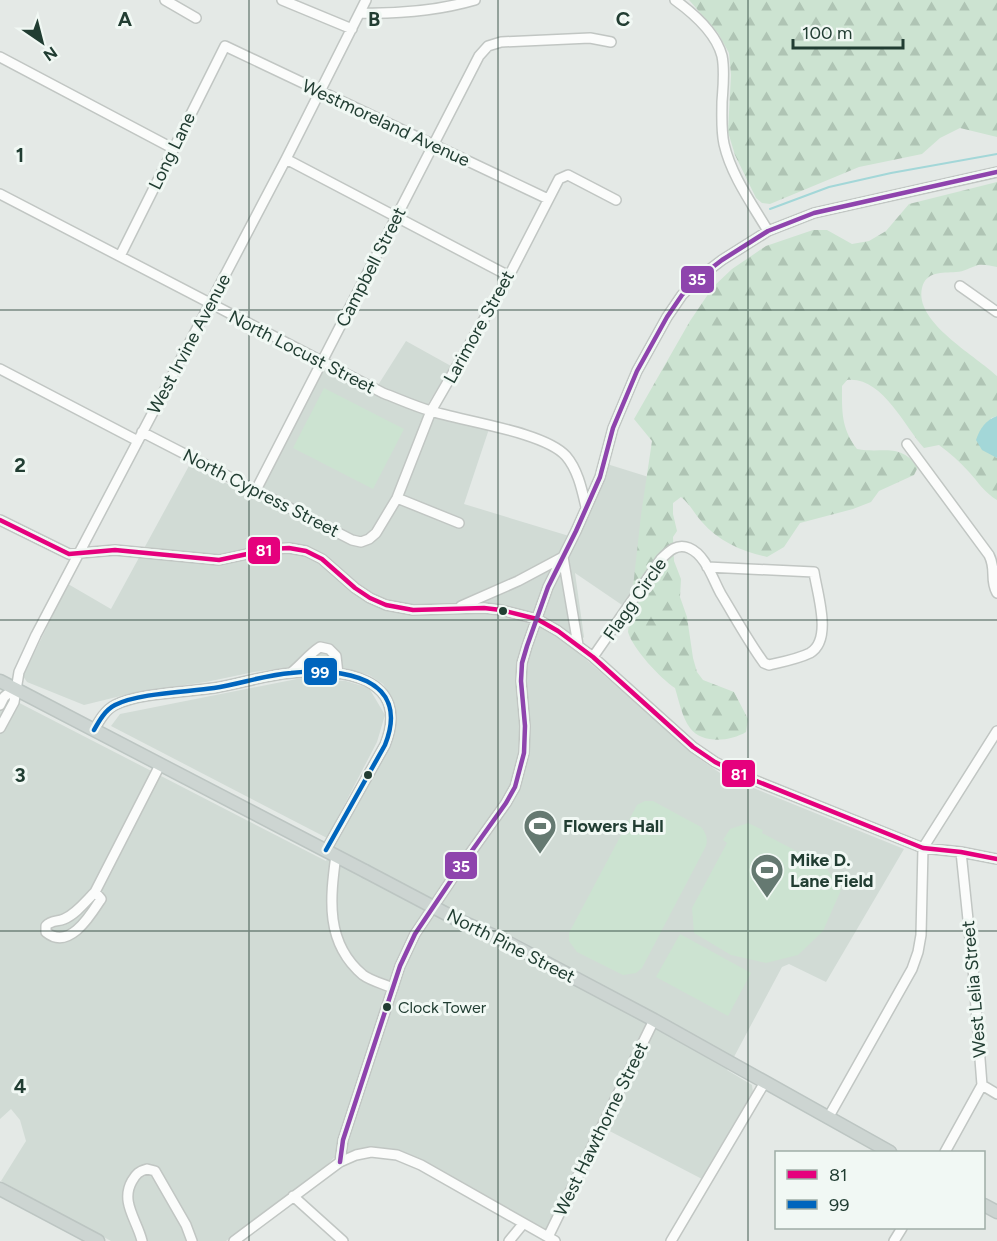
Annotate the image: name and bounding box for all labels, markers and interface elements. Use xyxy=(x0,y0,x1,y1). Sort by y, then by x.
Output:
text: A xyxy=(118,7,133,31)
text: B xyxy=(368,7,380,31)
text: C xyxy=(616,7,630,31)
north arrow xyxy=(12,12,72,72)
scale bar xyxy=(793,12,902,50)
text: 100 m xyxy=(802,22,852,44)
text: N xyxy=(40,43,61,65)
street label: Westmoreland Avenue xyxy=(299,75,473,172)
street label: Long Lane xyxy=(144,109,200,193)
text: 1 xyxy=(16,143,24,167)
street label: Campbell Street xyxy=(331,203,411,330)
line badge: 35 xyxy=(680,265,715,294)
street label: Larimore Street xyxy=(439,267,519,387)
street label: West Irvine Avenue xyxy=(143,270,235,418)
text: 35 xyxy=(688,270,706,289)
street label: North Locust Street xyxy=(225,306,379,399)
street label: North Cypress Street xyxy=(179,444,343,542)
text: 2 xyxy=(14,453,26,477)
line badge: 81 xyxy=(247,536,281,565)
text: 81 xyxy=(256,541,272,560)
street label: Flagg Circle xyxy=(599,554,671,644)
unlabelled marker xyxy=(497,605,509,617)
line badge: 99 xyxy=(303,657,338,686)
text: 99 xyxy=(311,663,329,682)
line badge: 81 xyxy=(721,759,756,788)
text: 3 xyxy=(14,763,26,787)
text: 81 xyxy=(731,765,747,784)
unlabelled marker xyxy=(362,769,374,781)
sports icon: Flowers Hall xyxy=(522,808,558,855)
place label: Flowers Hall xyxy=(563,815,664,837)
place label: Mike D. Lane Field xyxy=(790,849,874,892)
line badge: 35 xyxy=(444,851,478,880)
sports icon: Mike D. Lane Field xyxy=(749,852,785,899)
text: 35 xyxy=(452,857,470,876)
street label: North Pine Street xyxy=(443,904,579,988)
street label: West Lelia Street xyxy=(957,919,991,1058)
place label: Clock Tower xyxy=(398,998,487,1017)
marker: Clock Tower xyxy=(381,1001,393,1013)
street label: West Hawthorne Street xyxy=(549,1038,653,1220)
text: 4 xyxy=(14,1074,27,1098)
legend xyxy=(775,1151,985,1229)
text: 81 xyxy=(829,1164,848,1186)
text: 99 xyxy=(829,1194,849,1216)

